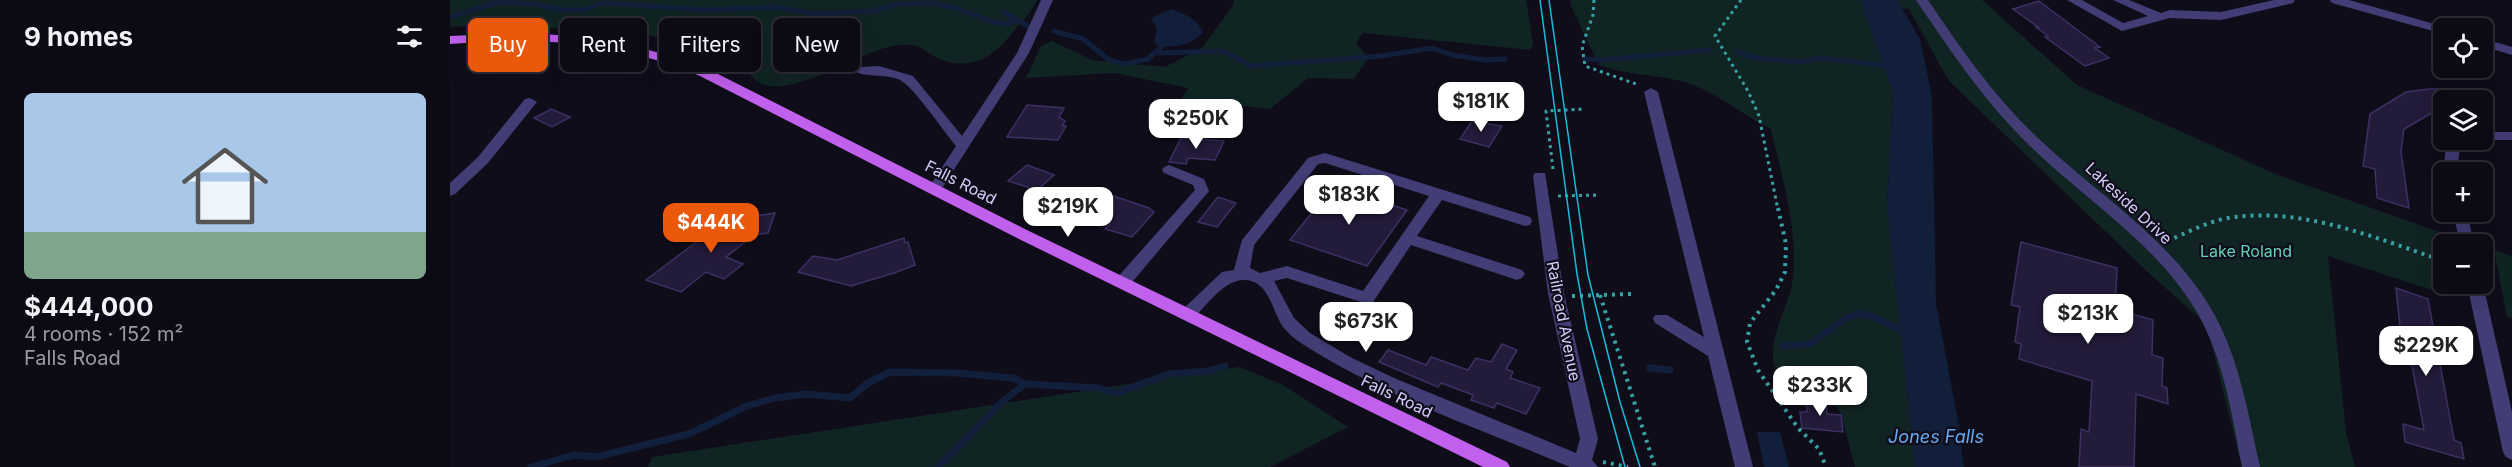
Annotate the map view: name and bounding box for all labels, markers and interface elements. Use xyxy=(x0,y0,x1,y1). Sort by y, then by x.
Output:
chip: Buy xyxy=(468,18,548,72)
chip: Rent xyxy=(560,18,647,72)
chip: Filters xyxy=(659,18,761,72)
chip: New xyxy=(773,18,860,72)
map controls xyxy=(2433,18,2493,294)
button: locate xyxy=(2433,18,2493,78)
icon: filters xyxy=(393,20,426,53)
text: 9 homes xyxy=(24,21,133,52)
pin: $181K xyxy=(1439,82,1523,133)
text: $181K xyxy=(1452,89,1510,113)
button: layers xyxy=(2433,90,2493,150)
pin: $250K xyxy=(1154,99,1238,150)
text: $250K xyxy=(1163,106,1229,130)
icon: home xyxy=(171,132,279,240)
street label: Falls Road xyxy=(922,156,1000,208)
street label: Lakeside Drive xyxy=(2081,158,2177,248)
button: + xyxy=(2433,162,2493,222)
pin: $183K xyxy=(1307,175,1391,226)
text: $183K xyxy=(1318,182,1380,206)
pin: $219K xyxy=(1026,187,1110,238)
text: $219K xyxy=(1037,194,1099,218)
pin: $444K xyxy=(669,203,753,254)
text: $444K xyxy=(677,210,745,234)
button: − xyxy=(2433,234,2493,294)
park label: Lake Roland xyxy=(2200,241,2292,261)
street label: Railroad Avenue xyxy=(1543,259,1585,383)
text: $444,000 xyxy=(24,291,153,322)
pin: $213K xyxy=(2046,294,2130,345)
text: $213K xyxy=(2057,301,2119,325)
pin: $673K xyxy=(1324,302,1408,353)
text: $673K xyxy=(1334,309,1398,333)
text: 4 rooms · 152 m² xyxy=(24,322,183,346)
pin: $229K xyxy=(2384,326,2468,377)
text: $229K xyxy=(2393,333,2459,357)
text: Falls Road xyxy=(24,346,121,370)
pin: $233K xyxy=(1778,366,1862,417)
street label: Falls Road xyxy=(1358,370,1436,422)
text: $233K xyxy=(1787,373,1853,397)
water label: Jones Falls xyxy=(1888,426,1984,447)

